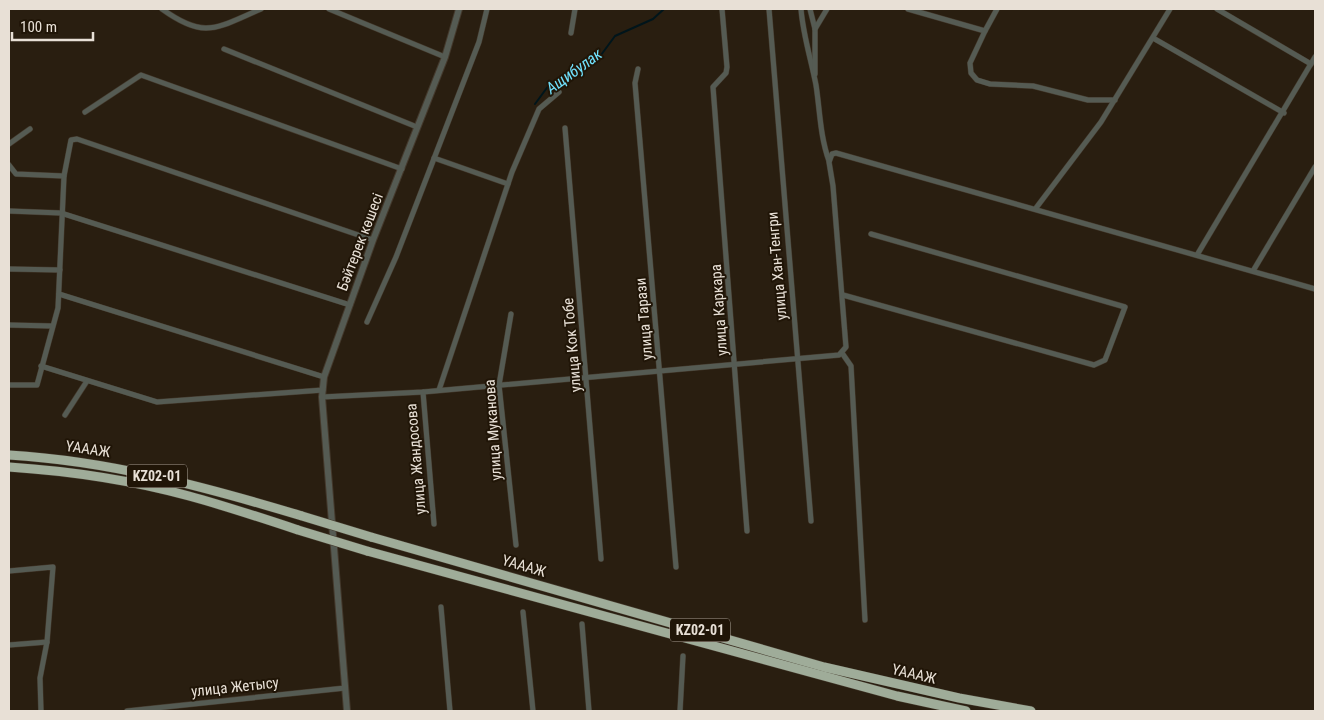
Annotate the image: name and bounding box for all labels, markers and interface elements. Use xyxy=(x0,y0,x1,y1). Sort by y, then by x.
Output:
scale bar xyxy=(12,10,94,42)
text: 100 m xyxy=(20,18,57,36)
water label: Ащибулак xyxy=(541,44,606,98)
street label: Бәйтерек көшесі xyxy=(333,191,387,293)
street label: улица Хан-Тенгри xyxy=(763,211,791,321)
street label: улица Каркара xyxy=(707,264,731,356)
street label: улица Тарази xyxy=(631,277,657,361)
street label: улица Кок Тобе xyxy=(559,297,585,393)
street label: улица Муканова xyxy=(480,379,506,481)
street label: улица Жандосова xyxy=(402,403,430,515)
street label: ҮАААЖ xyxy=(64,437,112,461)
road number: KZ02-01 xyxy=(127,464,187,488)
street label: ҮАААЖ xyxy=(500,551,548,581)
road number: KZ02-01 xyxy=(670,618,730,642)
street label: ҮАААЖ xyxy=(890,660,938,688)
street label: улица Жетысу xyxy=(190,673,280,701)

